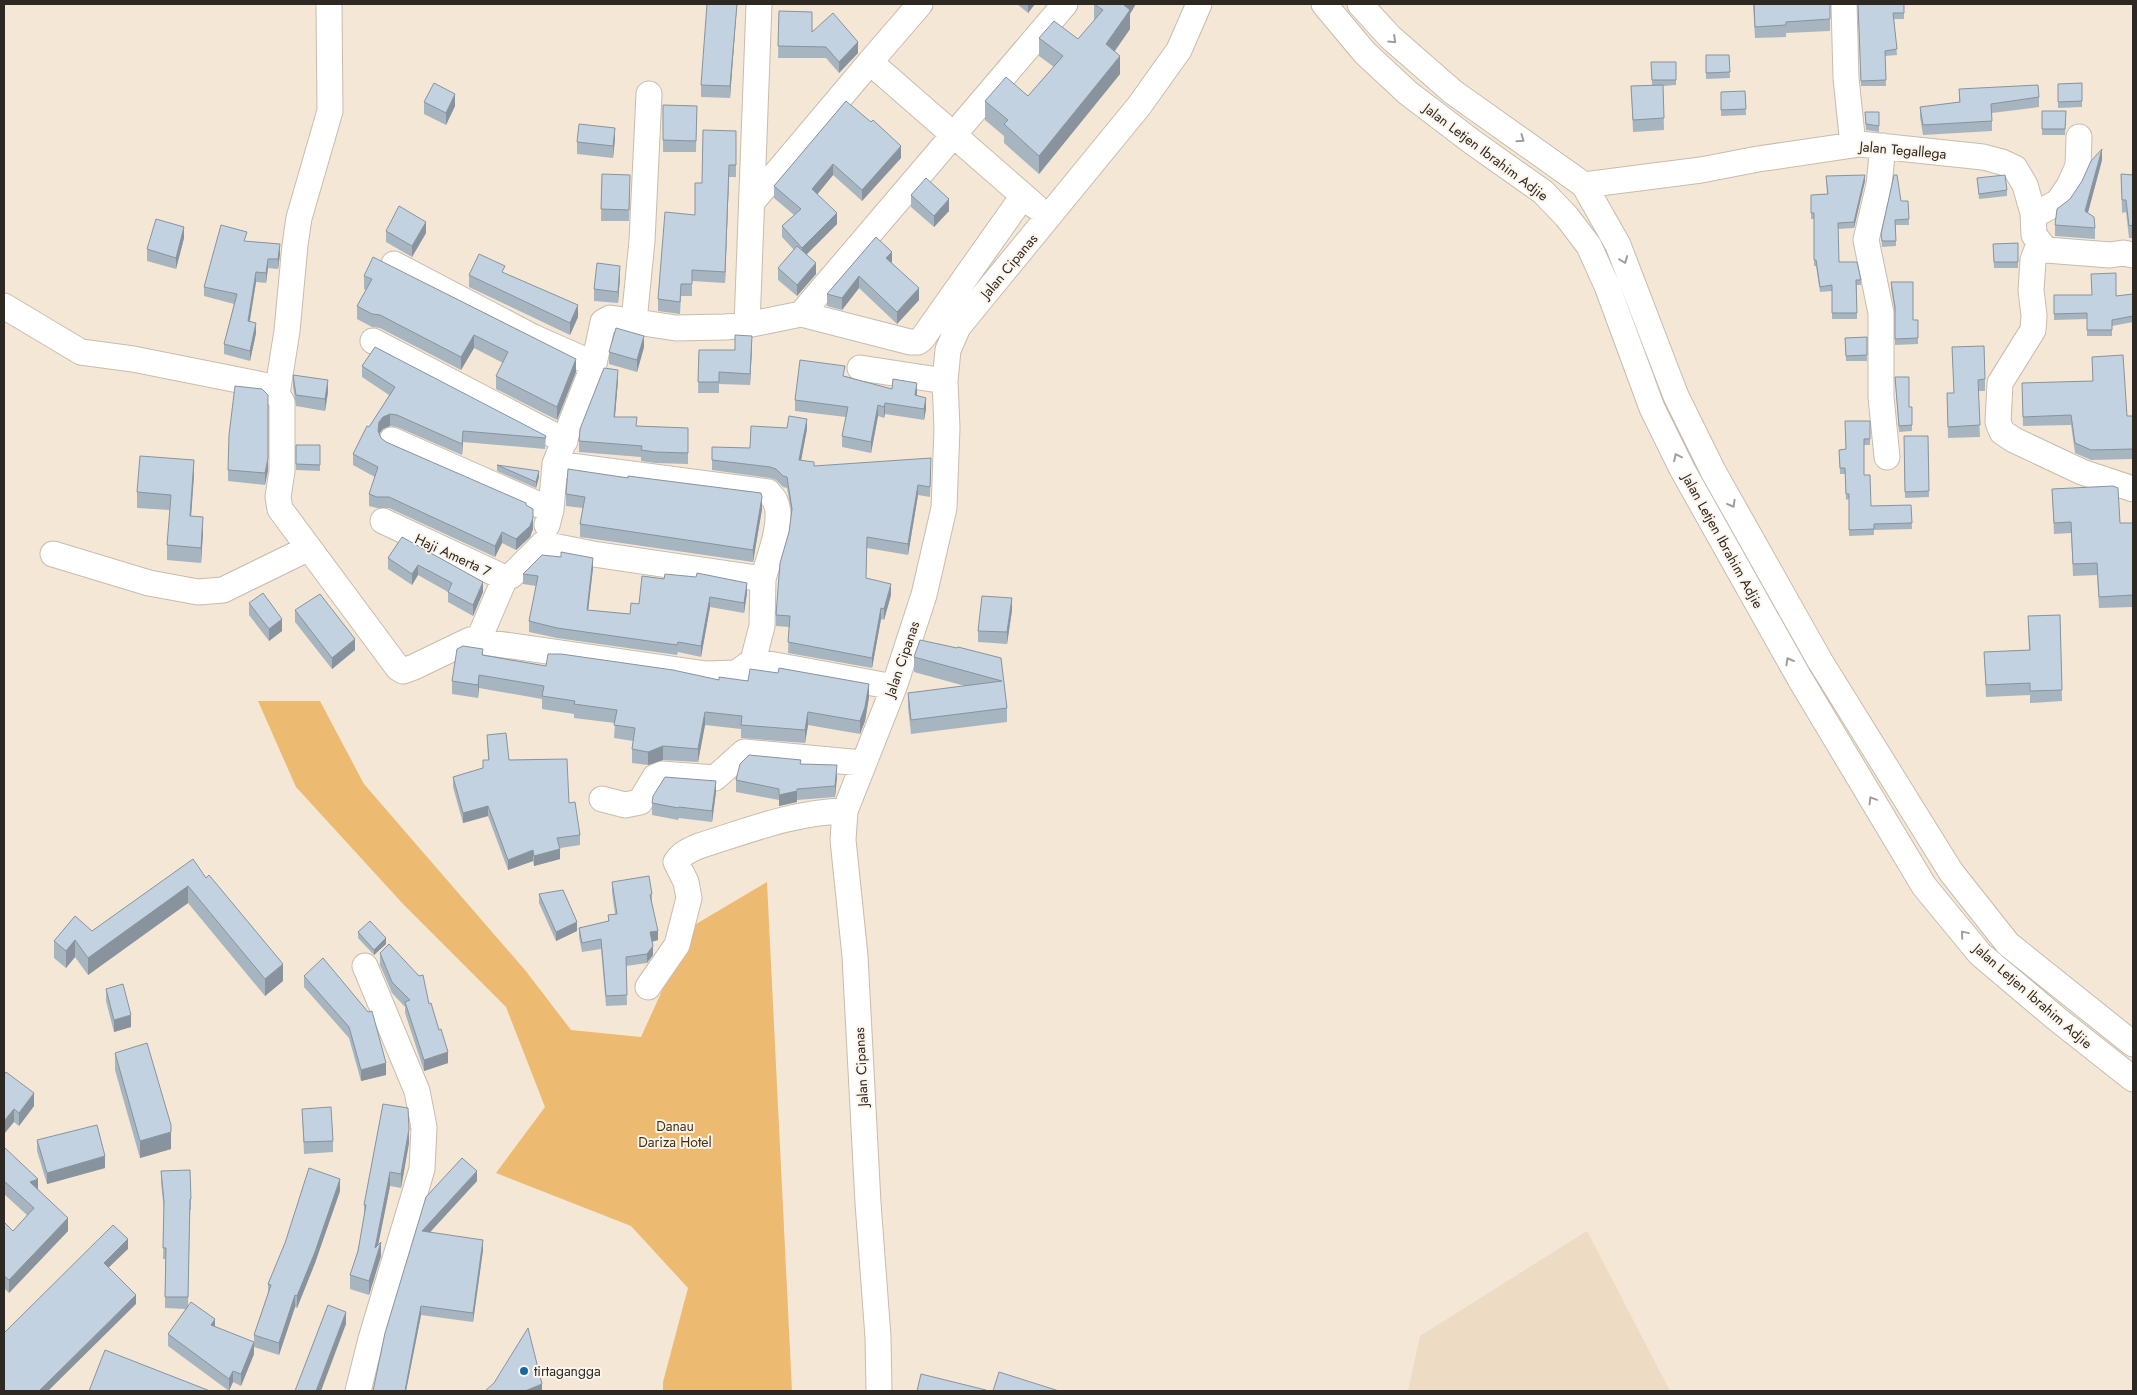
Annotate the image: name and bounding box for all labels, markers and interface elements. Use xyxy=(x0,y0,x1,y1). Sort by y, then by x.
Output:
one-way arrow xyxy=(1388,34,1397,43)
street label: Jalan Letjen Ibrahim Adjie xyxy=(1418,97,1552,206)
one-way arrow xyxy=(1515,133,1525,142)
street label: Jalan Tegallega xyxy=(1857,136,1947,164)
street label: Jalan Cipanas xyxy=(975,229,1042,304)
one-way arrow xyxy=(1618,255,1628,264)
one-way arrow xyxy=(1672,453,1683,462)
street label: Jalan Letjen Ibrahim Adjie xyxy=(1677,468,1768,612)
one-way arrow xyxy=(1726,499,1736,508)
street label: Haji Amerta 7 xyxy=(412,529,495,582)
street label: Jalan Cipanas xyxy=(879,618,924,702)
one-way arrow xyxy=(1786,657,1796,666)
one-way arrow xyxy=(1869,797,1879,806)
one-way arrow xyxy=(1961,931,1969,940)
street label: Jalan Letjen Ibrahim Adjie xyxy=(1968,937,2097,1053)
street label: Jalan Cipanas xyxy=(849,1027,873,1109)
park label: Danau Dariza Hotel xyxy=(638,1116,712,1152)
place label: tirtagangga xyxy=(534,1361,601,1381)
marker: tirtagangga xyxy=(518,1365,530,1377)

